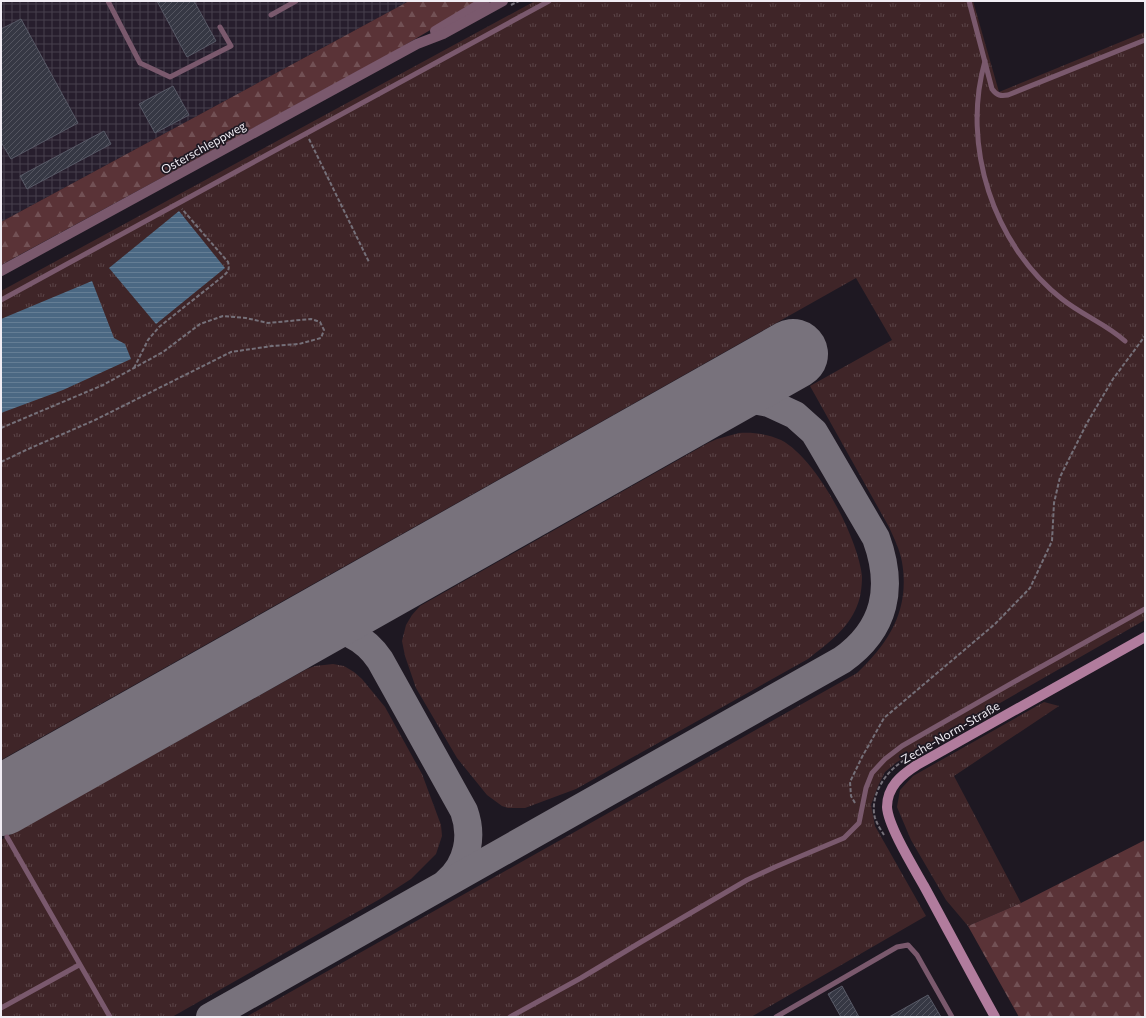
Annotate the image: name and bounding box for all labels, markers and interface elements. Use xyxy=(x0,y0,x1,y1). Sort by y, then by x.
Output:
street label: Osterschleppweg xyxy=(158,118,248,176)
street label: Zeche-Norm-Straße xyxy=(898,698,1002,766)

